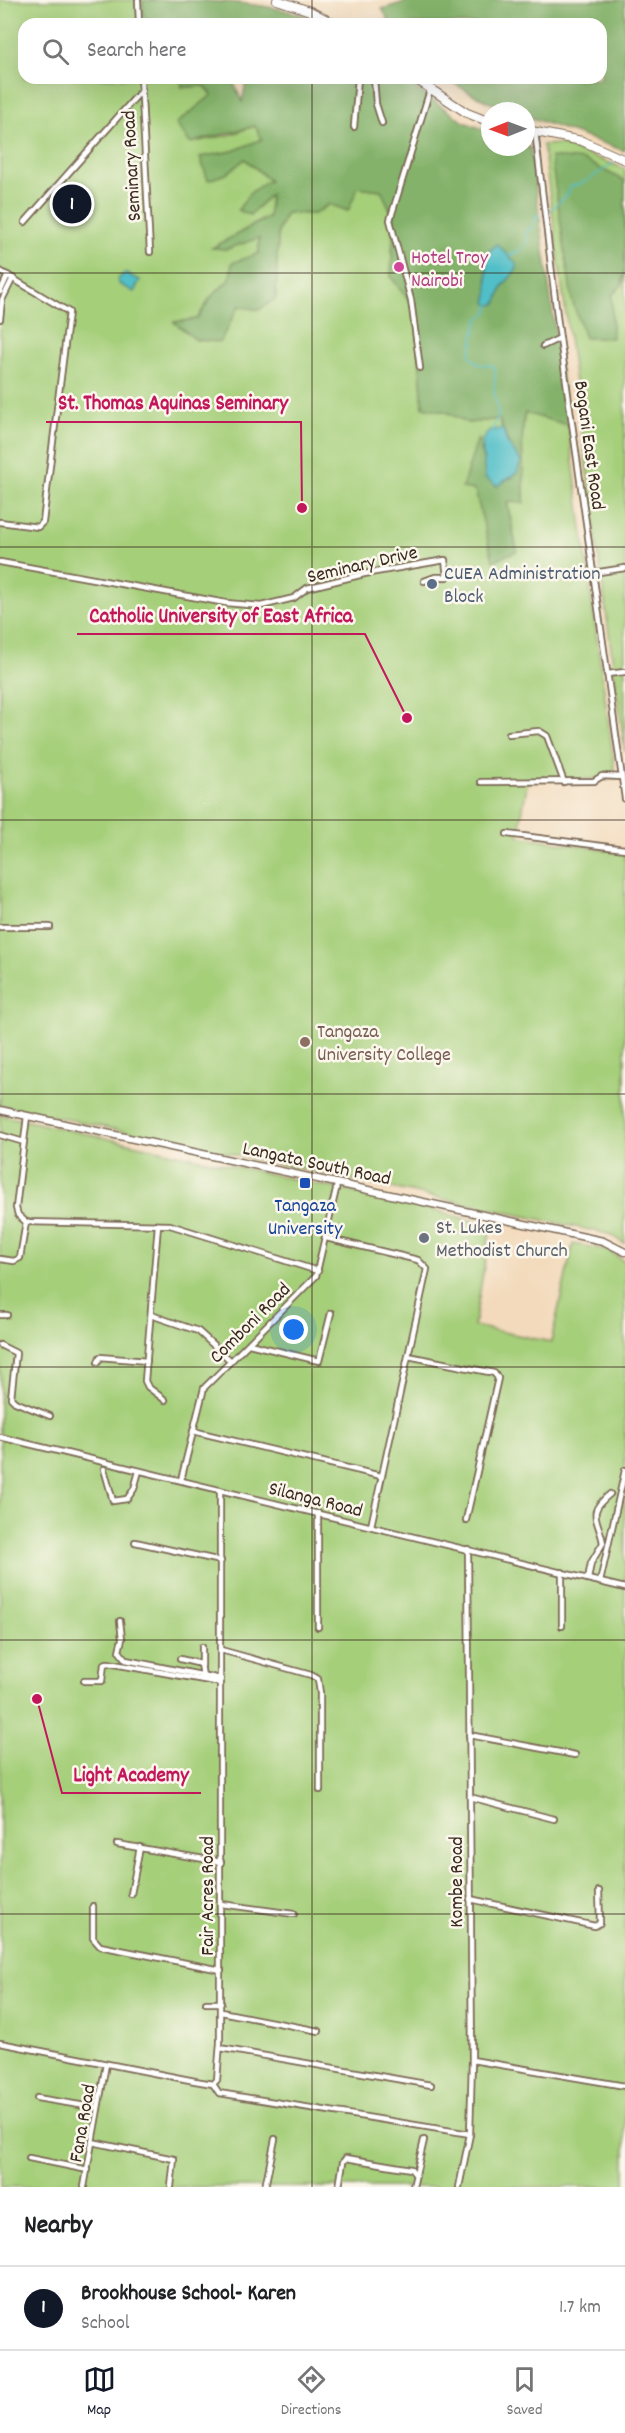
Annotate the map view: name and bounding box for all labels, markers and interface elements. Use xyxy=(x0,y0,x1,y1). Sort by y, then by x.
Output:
search box xyxy=(18,18,607,84)
icon: search xyxy=(39,35,72,68)
text: Search here xyxy=(87,36,186,67)
north arrow xyxy=(481,102,535,156)
street label: Seminary Road xyxy=(116,110,150,222)
pin: 1 xyxy=(52,182,92,226)
place label: Hotel Troy Nairobi xyxy=(411,245,489,296)
marker: Hotel Troy Nairobi xyxy=(392,260,406,274)
street label: Bogani East Road xyxy=(565,379,611,512)
callout: St. Thomas Aquinas Seminary xyxy=(46,383,301,422)
text: St. Thomas Aquinas Seminary xyxy=(58,390,290,420)
street label: Seminary Drive xyxy=(305,540,421,592)
place label: CUEA Administration Block xyxy=(444,561,600,612)
marker: CUEA Administration Block xyxy=(425,577,439,591)
callout: Catholic University of East Africa xyxy=(77,595,365,634)
text: Catholic University of East Africa xyxy=(89,603,354,633)
place label: Tangaza University College xyxy=(317,1019,451,1070)
marker: Tangaza University College xyxy=(298,1035,312,1049)
street label: Langata South Road xyxy=(240,1136,393,1194)
marker: Tangaza University xyxy=(298,1176,312,1190)
place label: Tangaza University xyxy=(268,1193,343,1244)
place label: St. Lukes Methodist Church xyxy=(436,1215,568,1266)
marker: St. Lukes Methodist Church xyxy=(417,1231,431,1245)
street label: Comboni Road xyxy=(204,1277,298,1371)
your location xyxy=(279,1315,308,1344)
street label: Silanga Road xyxy=(265,1476,365,1526)
callout: Light Academy xyxy=(62,1754,201,1793)
text: Light Academy xyxy=(73,1762,190,1792)
street label: Fair Acres Road xyxy=(195,1836,223,1956)
street label: Kombe Road xyxy=(444,1836,472,1928)
street label: Fana Road xyxy=(63,2082,105,2165)
text: Nearby xyxy=(24,2208,92,2245)
text: Brookhouse School- Karen xyxy=(81,2279,296,2310)
text: 1 xyxy=(41,2294,46,2322)
text: 1.7 km xyxy=(559,2294,601,2322)
text: School xyxy=(81,2310,130,2338)
tab: Map xyxy=(83,2363,116,2422)
tab: Directions xyxy=(281,2363,341,2422)
tab: Saved xyxy=(507,2363,542,2422)

